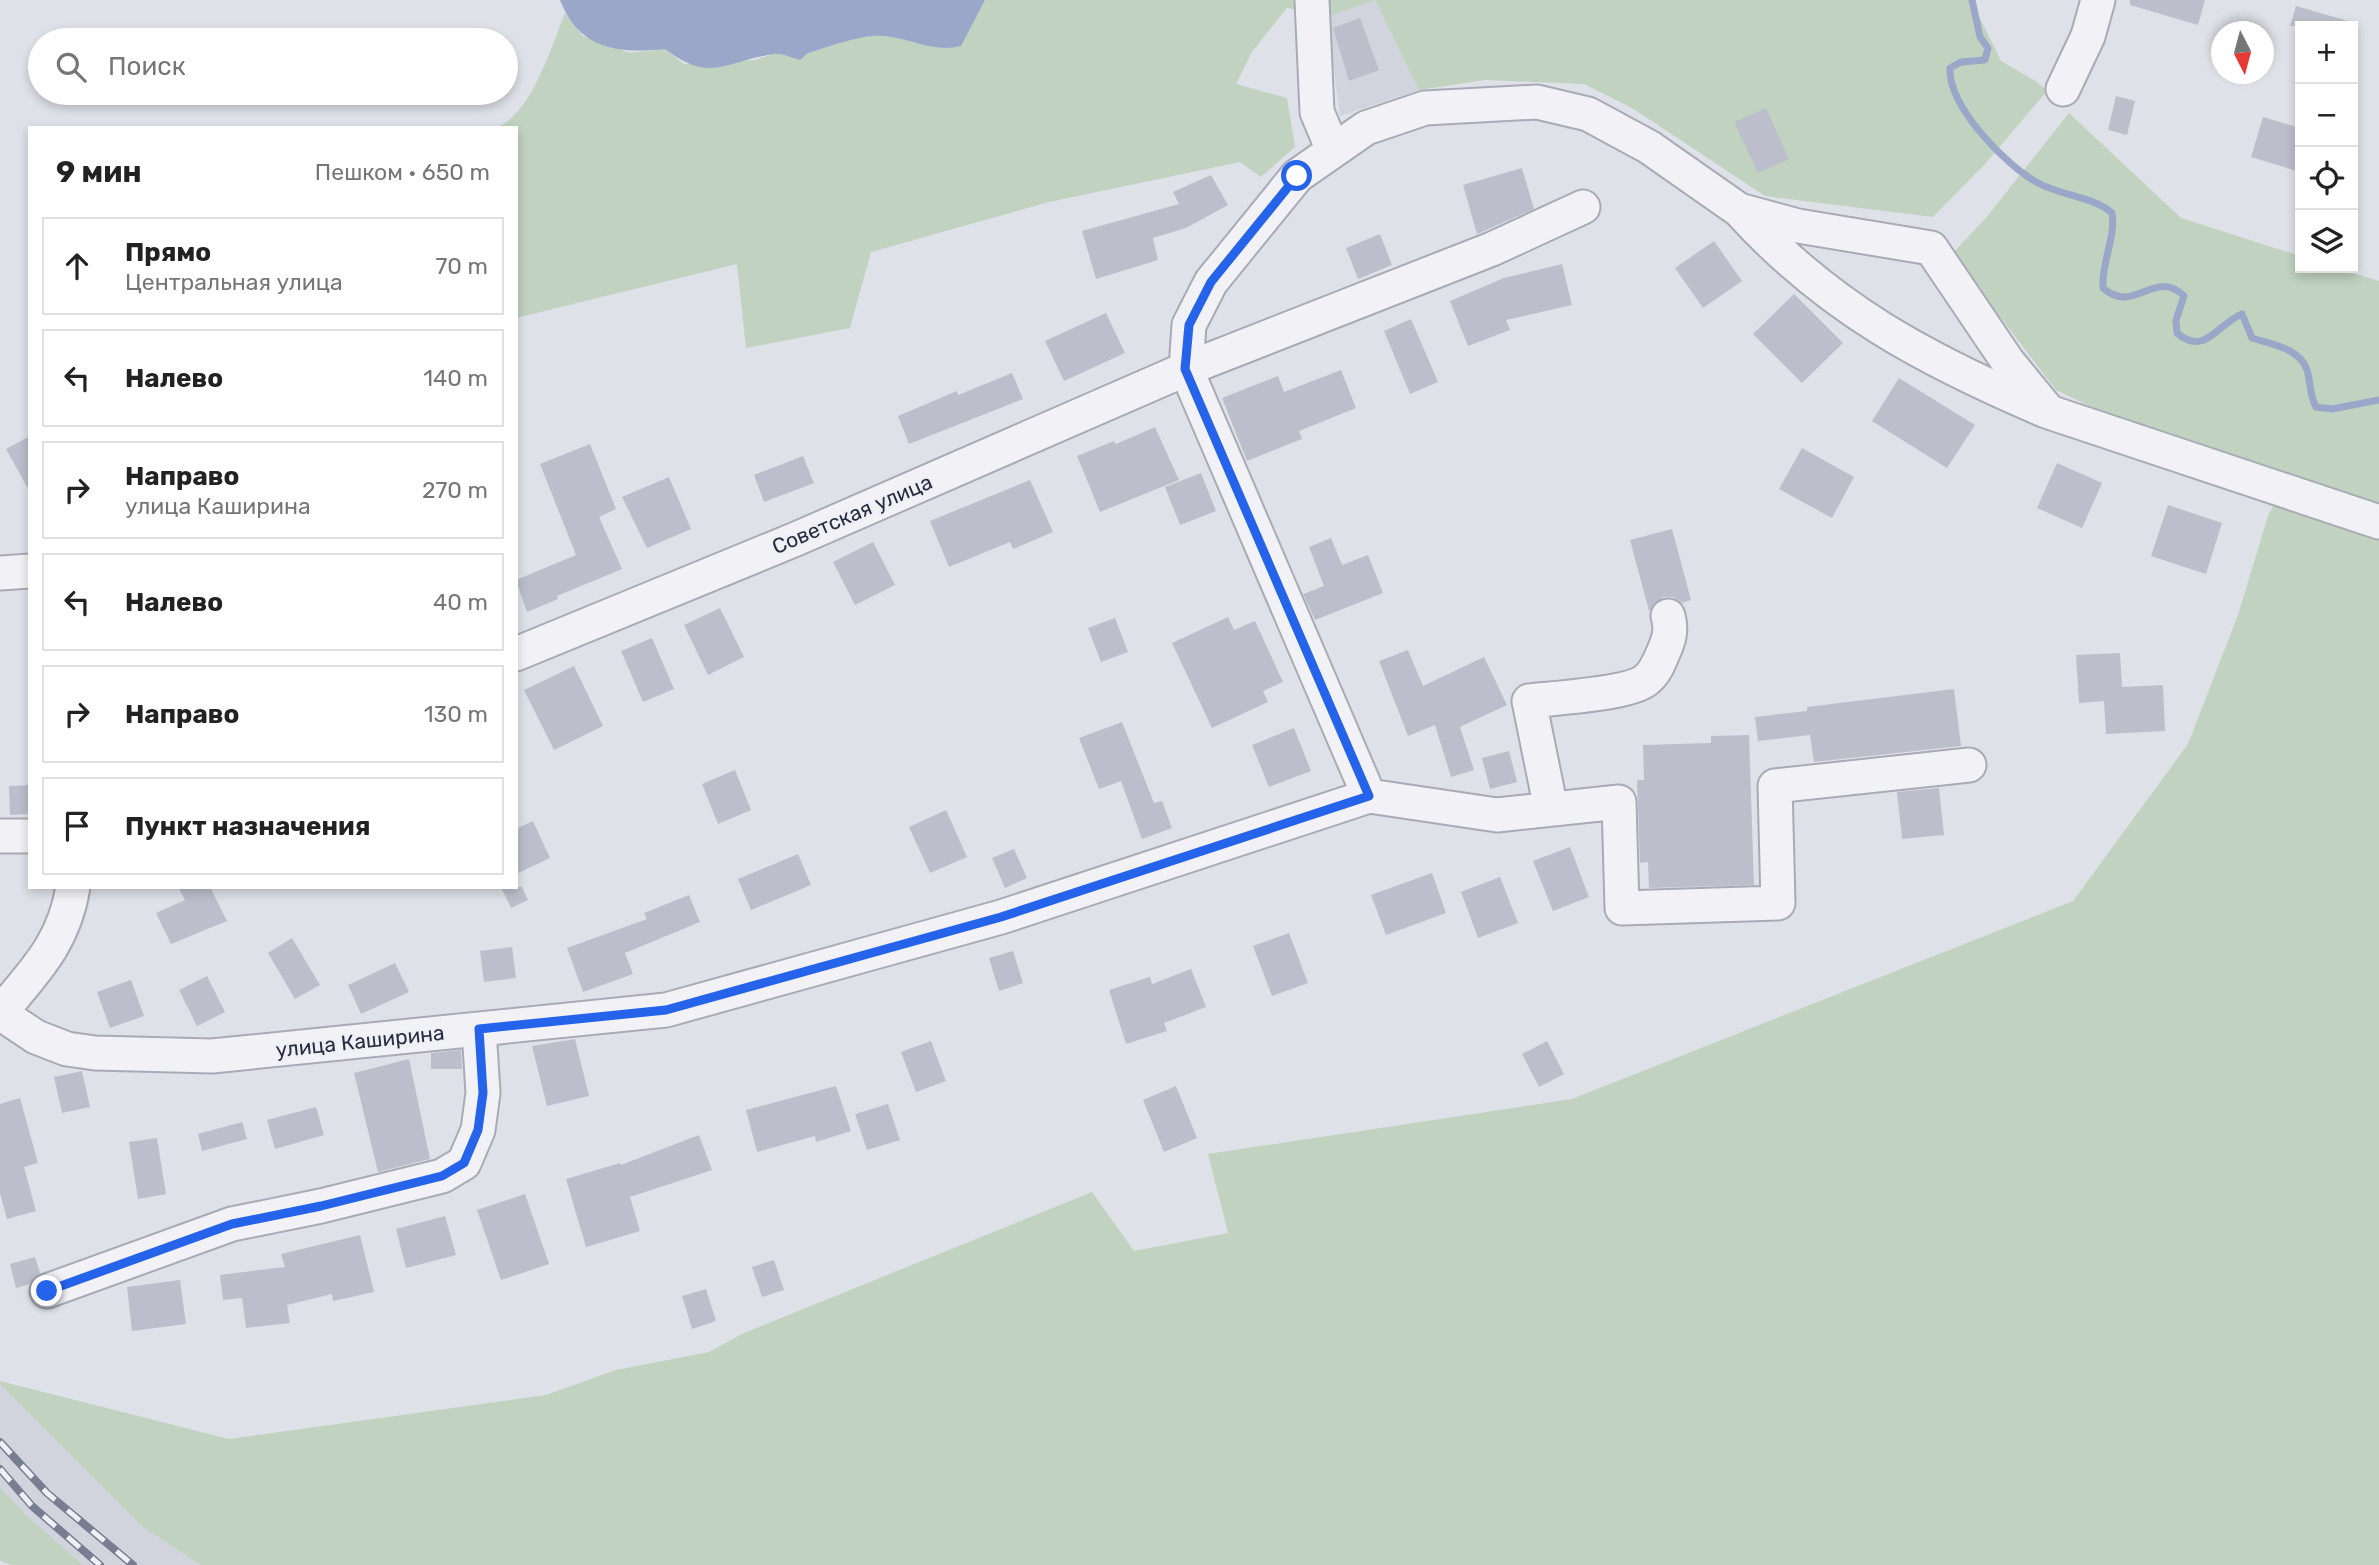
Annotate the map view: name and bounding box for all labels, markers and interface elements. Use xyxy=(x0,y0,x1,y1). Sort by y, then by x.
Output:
north arrow xyxy=(2211,21,2274,84)
map controls xyxy=(2295,21,2358,273)
button: + xyxy=(2295,21,2358,84)
search box xyxy=(28,28,518,105)
icon: search xyxy=(52,48,90,86)
text: Поиск xyxy=(108,51,186,82)
button: − xyxy=(2295,84,2358,147)
button: locate xyxy=(2295,147,2358,210)
text: 9 мин xyxy=(56,154,142,190)
text: Пешком · 650 m xyxy=(315,158,490,186)
route start xyxy=(1281,160,1312,191)
button: layers xyxy=(2295,210,2358,273)
text: Прямо xyxy=(125,237,211,268)
icon: ahead xyxy=(58,247,96,285)
text: 70 m xyxy=(436,252,488,280)
text: Центральная улица xyxy=(125,268,343,296)
icon: left xyxy=(58,359,96,397)
text: Налево xyxy=(125,363,223,394)
text: 140 m xyxy=(423,364,488,392)
text: Направо xyxy=(125,461,239,492)
street label: Советская улица xyxy=(768,469,936,559)
icon: right xyxy=(58,471,96,509)
text: 270 m xyxy=(422,476,488,504)
text: улица Каширина xyxy=(125,492,311,520)
icon: left xyxy=(58,583,96,621)
text: Налево xyxy=(125,587,223,618)
text: 40 m xyxy=(433,588,488,616)
icon: right xyxy=(58,695,96,733)
text: Направо xyxy=(125,699,239,730)
text: 130 m xyxy=(424,700,488,728)
icon: arrive xyxy=(58,807,96,845)
text: Пункт назначения xyxy=(125,811,370,842)
street label: улица Каширина xyxy=(274,1020,446,1062)
route end xyxy=(31,1275,62,1306)

